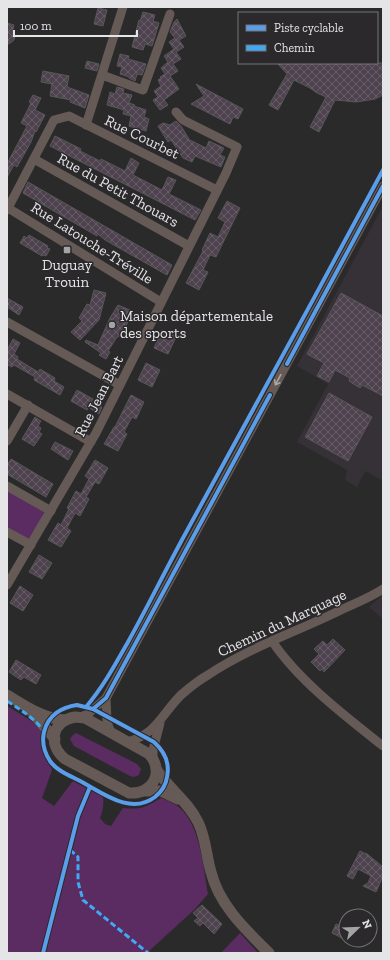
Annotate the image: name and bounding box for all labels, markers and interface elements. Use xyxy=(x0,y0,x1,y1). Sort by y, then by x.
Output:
scale bar xyxy=(14,12,137,38)
legend xyxy=(238,12,378,64)
text: 100 m xyxy=(20,19,52,33)
text: Piste cyclable xyxy=(274,21,344,35)
text: Chemin xyxy=(274,41,315,55)
street label: Rue Courbet xyxy=(102,111,183,163)
street label: Rue du Petit Thouars xyxy=(54,149,182,231)
street label: Rue Latouche-Tréville xyxy=(28,198,156,288)
marker: Duguay Trouin xyxy=(62,245,72,255)
place label: Duguay Trouin xyxy=(42,256,92,291)
place label: Maison départementale des sports xyxy=(120,307,273,342)
marker: Maison départementale des sports xyxy=(107,320,117,330)
street label: Rue Jean Bart xyxy=(71,352,127,440)
one-way arrow xyxy=(274,374,281,386)
street label: Chemin du Marquage xyxy=(215,585,349,661)
north arrow xyxy=(338,908,378,948)
text: N xyxy=(359,918,375,931)

